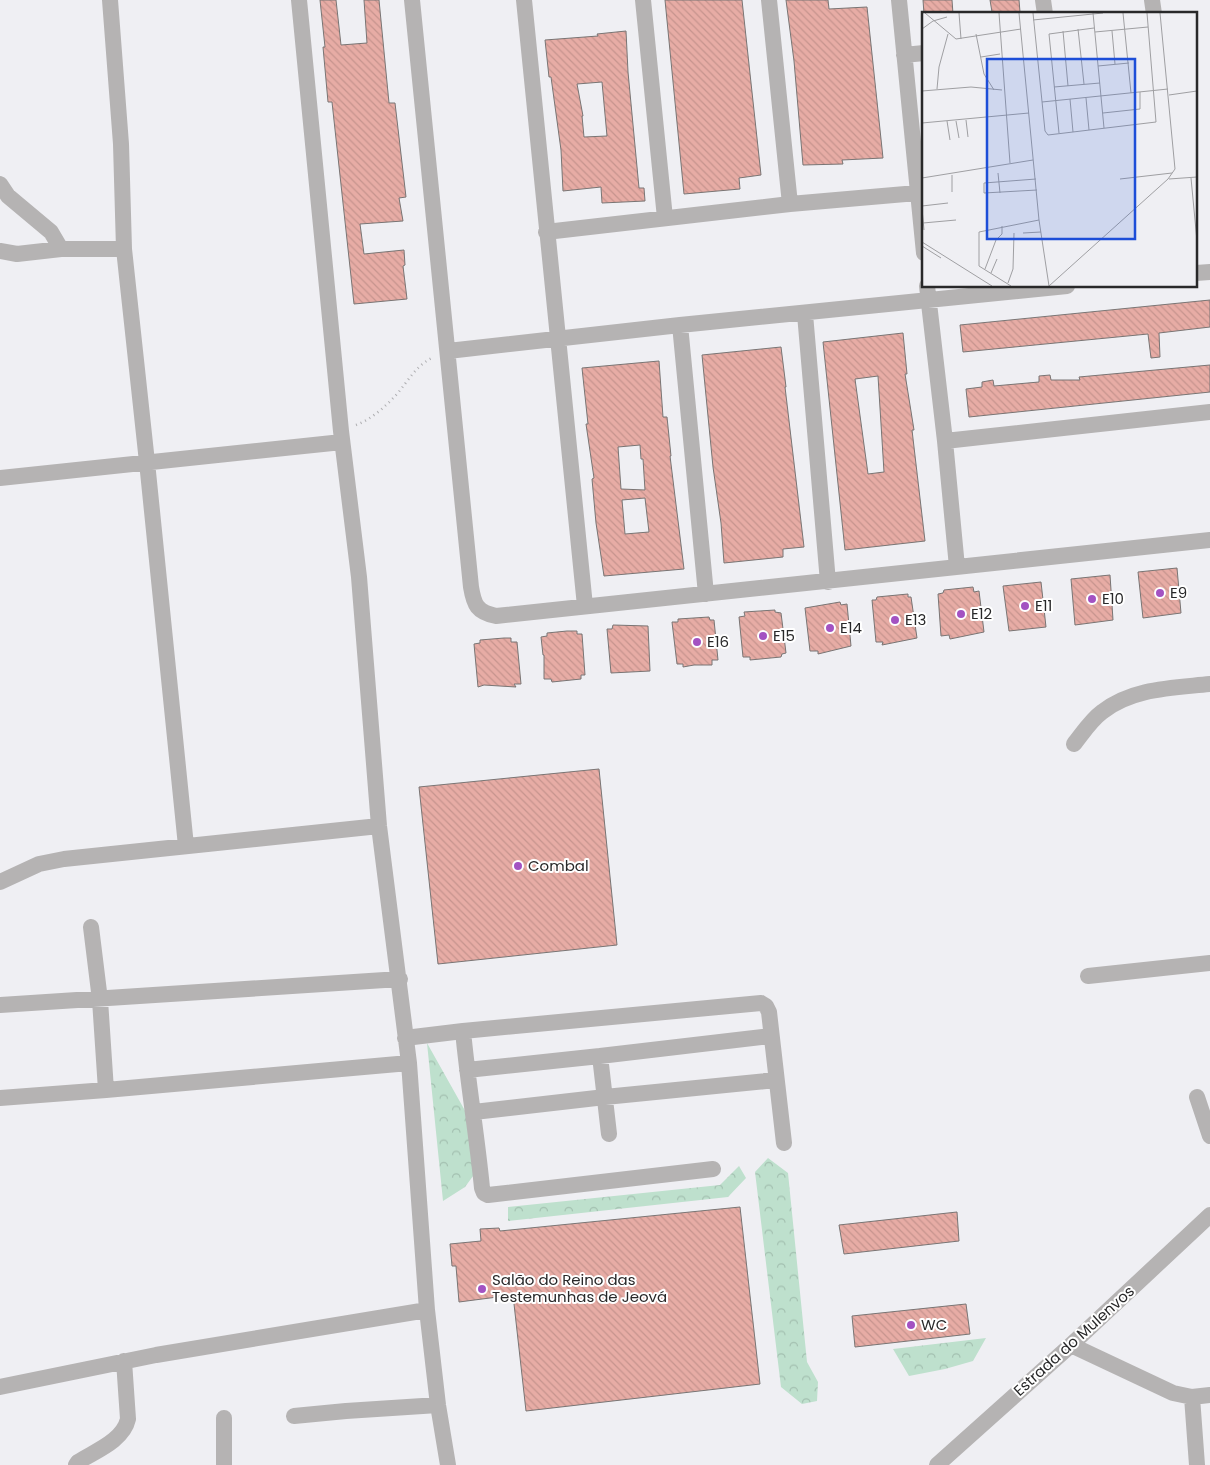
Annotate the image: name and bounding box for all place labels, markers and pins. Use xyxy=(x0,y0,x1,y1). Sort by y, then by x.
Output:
place label: E9 xyxy=(1170,582,1187,603)
marker: E9 xyxy=(1154,587,1166,599)
place label: E10 xyxy=(1102,588,1124,609)
marker: E10 xyxy=(1086,593,1098,605)
place label: E11 xyxy=(1035,595,1052,616)
marker: E11 xyxy=(1019,600,1031,612)
place label: E12 xyxy=(971,603,992,624)
marker: E12 xyxy=(955,608,967,620)
place label: E13 xyxy=(905,609,926,630)
marker: E13 xyxy=(889,614,901,626)
place label: E14 xyxy=(840,617,862,638)
marker: E14 xyxy=(824,622,836,634)
place label: E15 xyxy=(773,625,795,646)
marker: E15 xyxy=(757,630,769,642)
place label: E16 xyxy=(707,631,729,652)
marker: E16 xyxy=(691,636,703,648)
place label: Combal xyxy=(528,855,589,876)
marker: Combal xyxy=(512,860,524,872)
place label: Salão do Reino das Testemunhas de Jeová xyxy=(492,1269,667,1307)
marker: Salão do Reino das Testemunhas de Jeová xyxy=(476,1283,488,1295)
place label: WC xyxy=(921,1314,947,1335)
marker: WC xyxy=(905,1319,917,1331)

